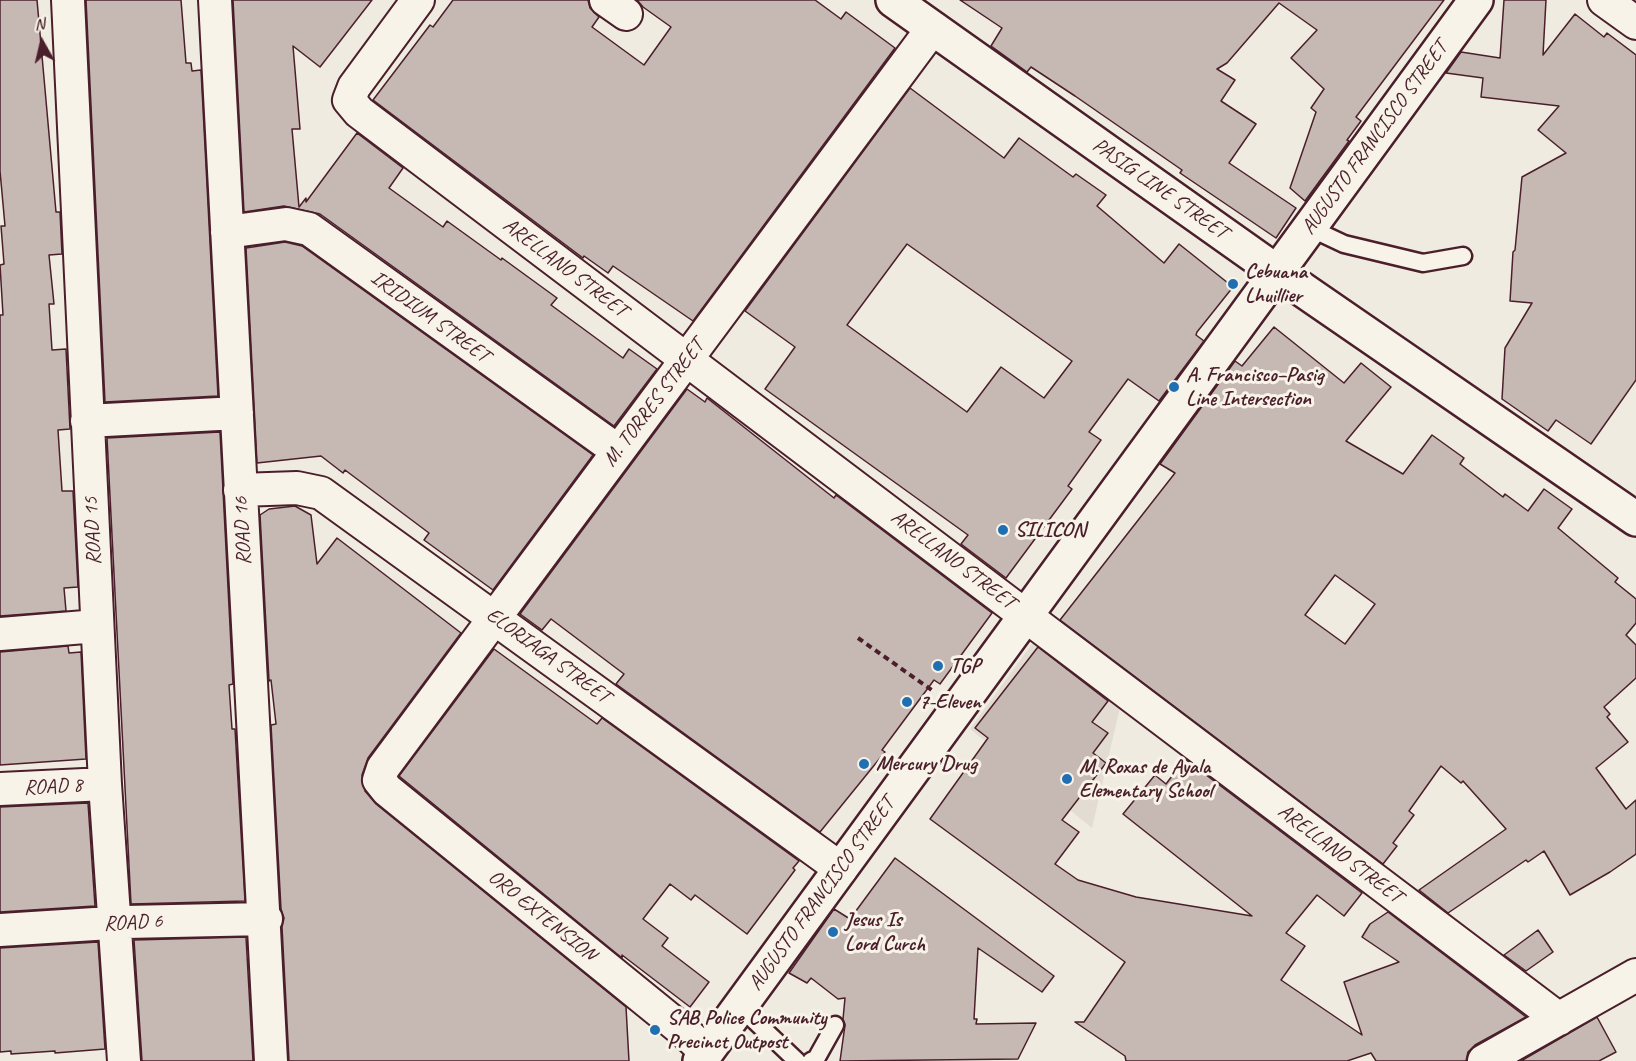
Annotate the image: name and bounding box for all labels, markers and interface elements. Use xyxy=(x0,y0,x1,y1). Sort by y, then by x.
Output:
north arrow xyxy=(12,12,72,72)
text: N xyxy=(33,14,46,35)
street label: AUGUSTO FRANCISCO STREET xyxy=(1296,36,1454,240)
street label: PASIG LINE STREET xyxy=(1087,133,1233,245)
street label: ARELLANO STREET xyxy=(498,213,632,323)
place label: Cebuana Lhuillier xyxy=(1245,259,1307,309)
street label: IRIDIUM STREET xyxy=(366,265,494,369)
marker: Cebuana Lhuillier xyxy=(1226,277,1240,291)
street label: M. TORRES STREET xyxy=(598,334,710,472)
place label: A. Francisco–Pasig Line Intersection xyxy=(1186,362,1323,412)
marker: A. Francisco–Pasig Line Intersection xyxy=(1167,380,1181,394)
street label: ROAD 15 xyxy=(79,496,107,566)
street label: ROAD 16 xyxy=(229,496,257,566)
street label: ARELLANO STREET xyxy=(886,505,1020,615)
place label: SILICON xyxy=(1015,517,1085,543)
marker: SILICON xyxy=(996,523,1010,537)
street label: ELORIAGA STREET xyxy=(481,603,615,709)
place label: TGP xyxy=(950,653,980,679)
marker: TGP xyxy=(931,659,945,673)
place label: 7-Eleven xyxy=(919,689,981,715)
marker: 7-Eleven xyxy=(900,695,914,709)
place label: Mercury Drug xyxy=(876,751,977,777)
place label: M. Roxas de Ayala Elementary School xyxy=(1079,754,1212,804)
marker: Mercury Drug xyxy=(857,757,871,771)
marker: M. Roxas de Ayala Elementary School xyxy=(1060,772,1074,786)
street label: ROAD 8 xyxy=(23,773,83,801)
street label: AUGUSTO FRANCISCO STREET xyxy=(743,792,901,996)
street label: ARELLANO STREET xyxy=(1273,799,1407,909)
street label: ORO EXTENSION xyxy=(483,865,601,967)
place label: Jesus Is Lord Curch xyxy=(845,907,925,957)
street label: ROAD 6 xyxy=(103,909,163,937)
marker: Jesus Is Lord Curch xyxy=(826,925,840,939)
place label: SAB Police Community Precinct Outpost xyxy=(667,1005,827,1055)
marker: SAB Police Community Precinct Outpost xyxy=(648,1023,662,1037)

